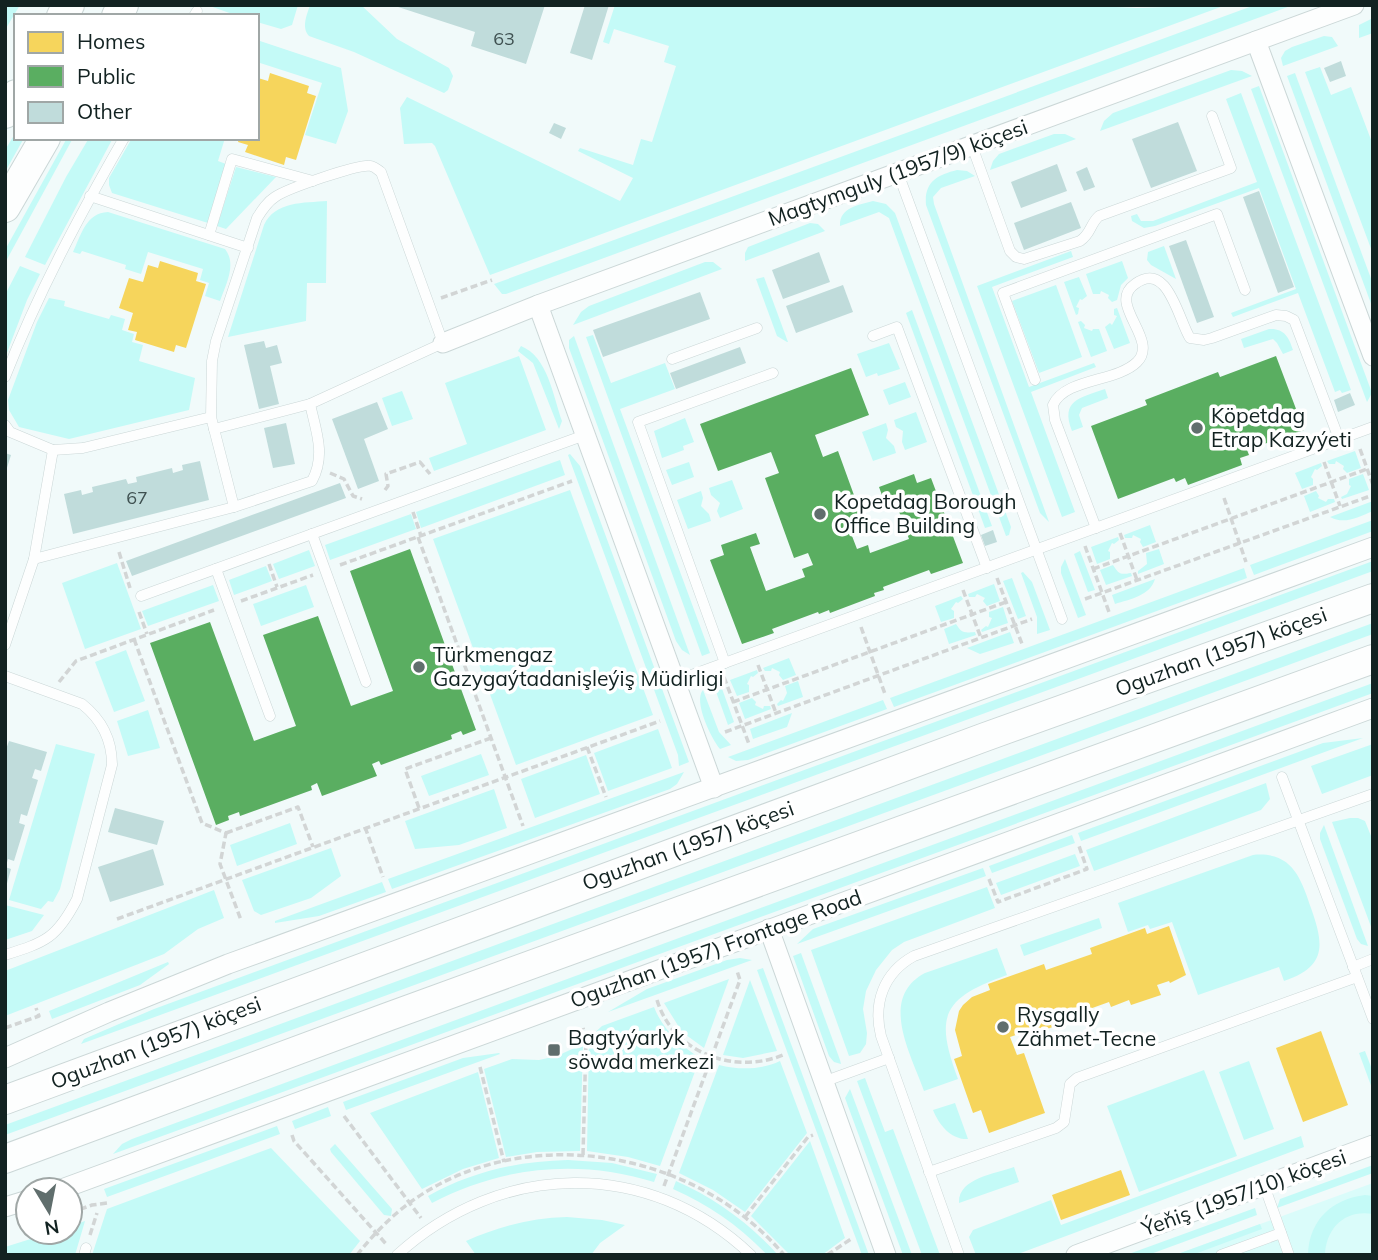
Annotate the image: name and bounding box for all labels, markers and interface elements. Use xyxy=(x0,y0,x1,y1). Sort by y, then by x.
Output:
legend xyxy=(14,14,259,140)
house number: 63 xyxy=(493,27,515,50)
text: Homes xyxy=(77,28,145,54)
text: Public xyxy=(77,63,136,89)
text: Other xyxy=(77,98,132,124)
street label: Magtymguly (1957/9) köçesi xyxy=(764,113,1031,231)
place label: Köpetdag Etrap Kazyýeti xyxy=(1211,402,1352,452)
marker: Köpetdag Etrap Kazyýeti xyxy=(1189,420,1205,436)
house number: 67 xyxy=(126,486,148,509)
place label: Kopetdag Borough Office Building xyxy=(834,488,1017,538)
marker: Kopetdag Borough Office Building xyxy=(812,506,828,522)
street label: Oguzhan (1957) köçesi xyxy=(1111,601,1330,701)
place label: Türkmengaz Gazygaýtadanişleýiş Müdirligi xyxy=(433,641,723,691)
marker: Türkmengaz Gazygaýtadanişleýiş Müdirligi xyxy=(411,659,427,675)
street label: Oguzhan (1957) köçesi xyxy=(578,795,797,895)
street label: Oguzhan (1957) Frontage Road xyxy=(566,883,865,1013)
street label: Oguzhan (1957) köçesi xyxy=(47,990,265,1094)
place label: Rysgally Zähmet-Tecne xyxy=(1017,1001,1156,1051)
marker: Rysgally Zähmet-Tecne xyxy=(995,1019,1011,1035)
place label: Bagtyýarlyk söwda merkezi xyxy=(568,1024,714,1074)
marker: Bagtyýarlyk söwda merkezi xyxy=(546,1042,562,1058)
street label: Ýeňiş (1957/10) köçesi xyxy=(1137,1143,1349,1242)
north arrow xyxy=(14,1176,84,1246)
text: N xyxy=(43,1215,61,1241)

